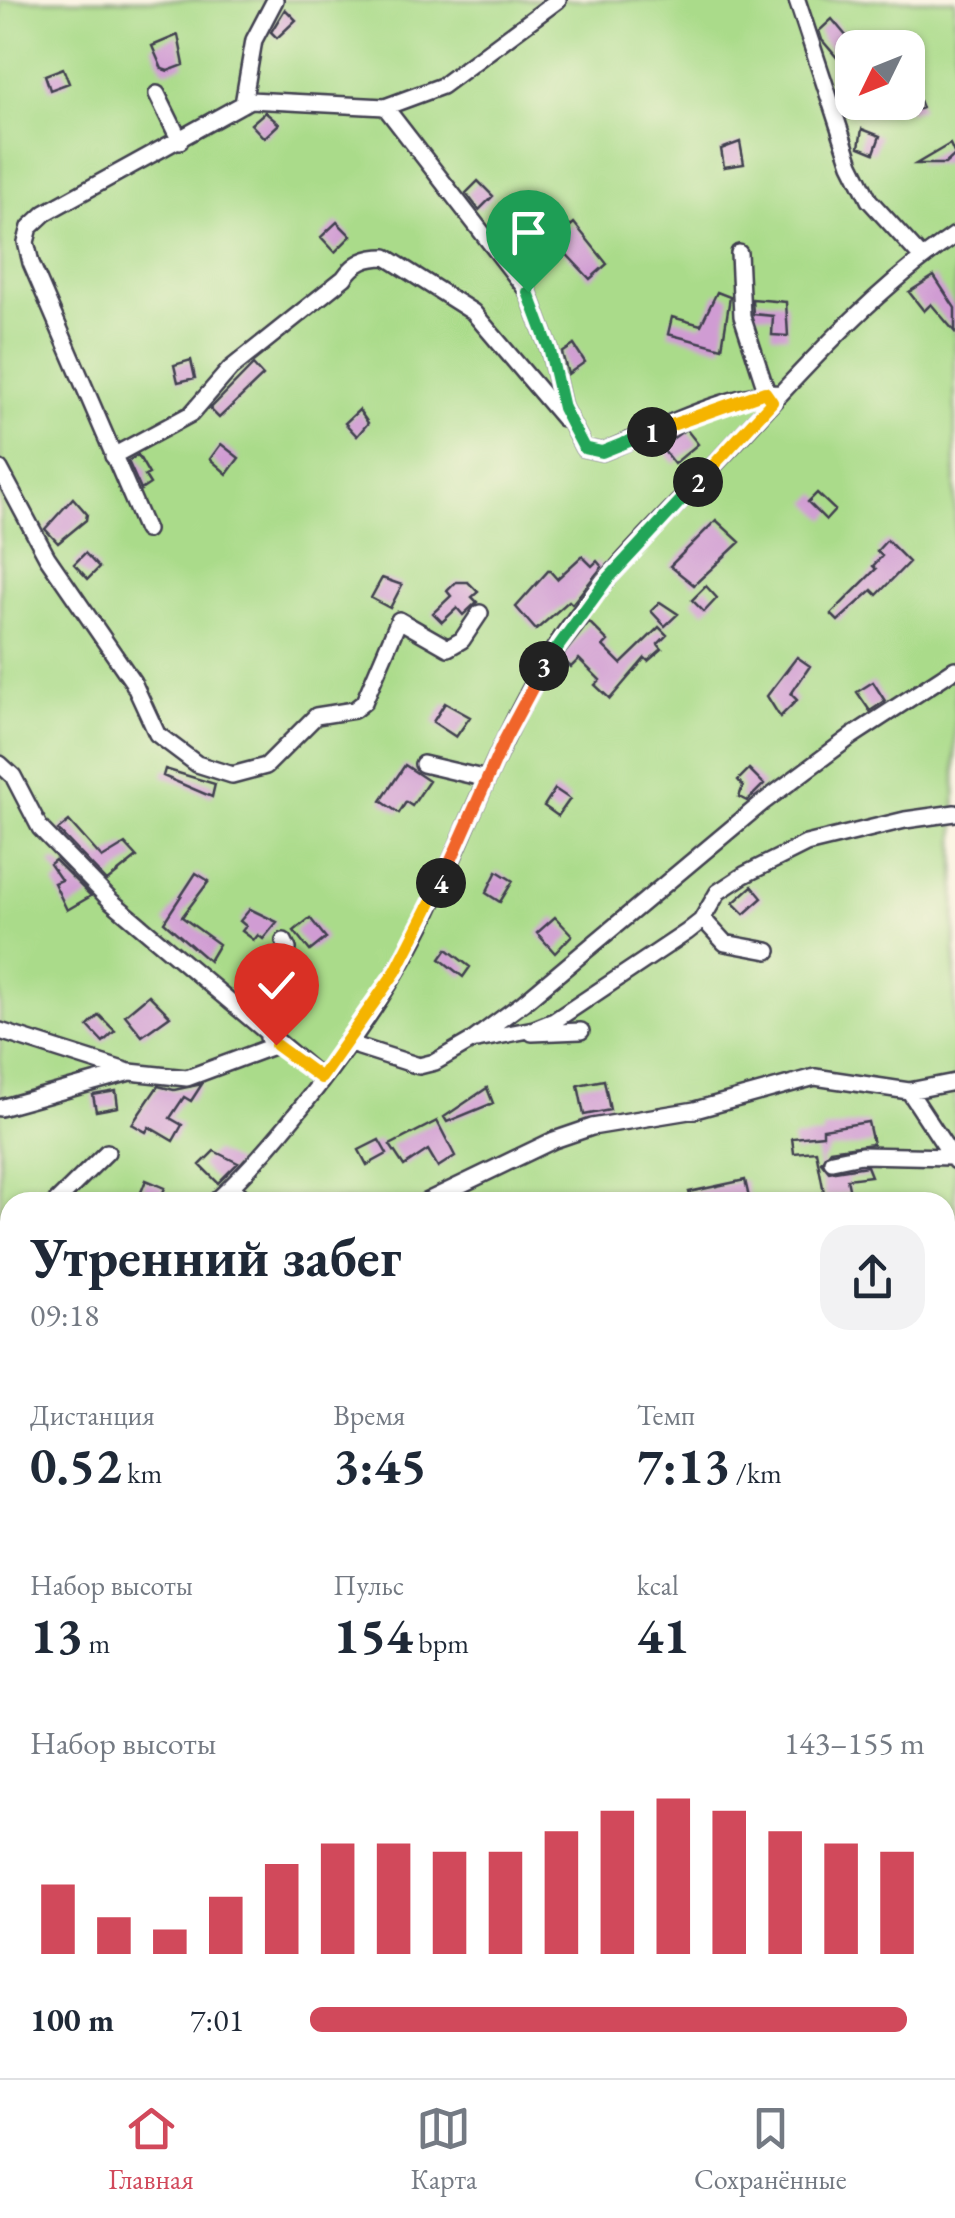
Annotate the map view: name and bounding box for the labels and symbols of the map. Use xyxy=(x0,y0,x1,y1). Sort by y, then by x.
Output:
north arrow xyxy=(835,30,925,120)
pin xyxy=(486,190,571,293)
pin: 1 xyxy=(627,407,677,457)
pin: 2 xyxy=(673,457,723,507)
pin: 3 xyxy=(519,641,569,691)
pin: 4 xyxy=(416,858,466,908)
pin xyxy=(234,943,319,1046)

